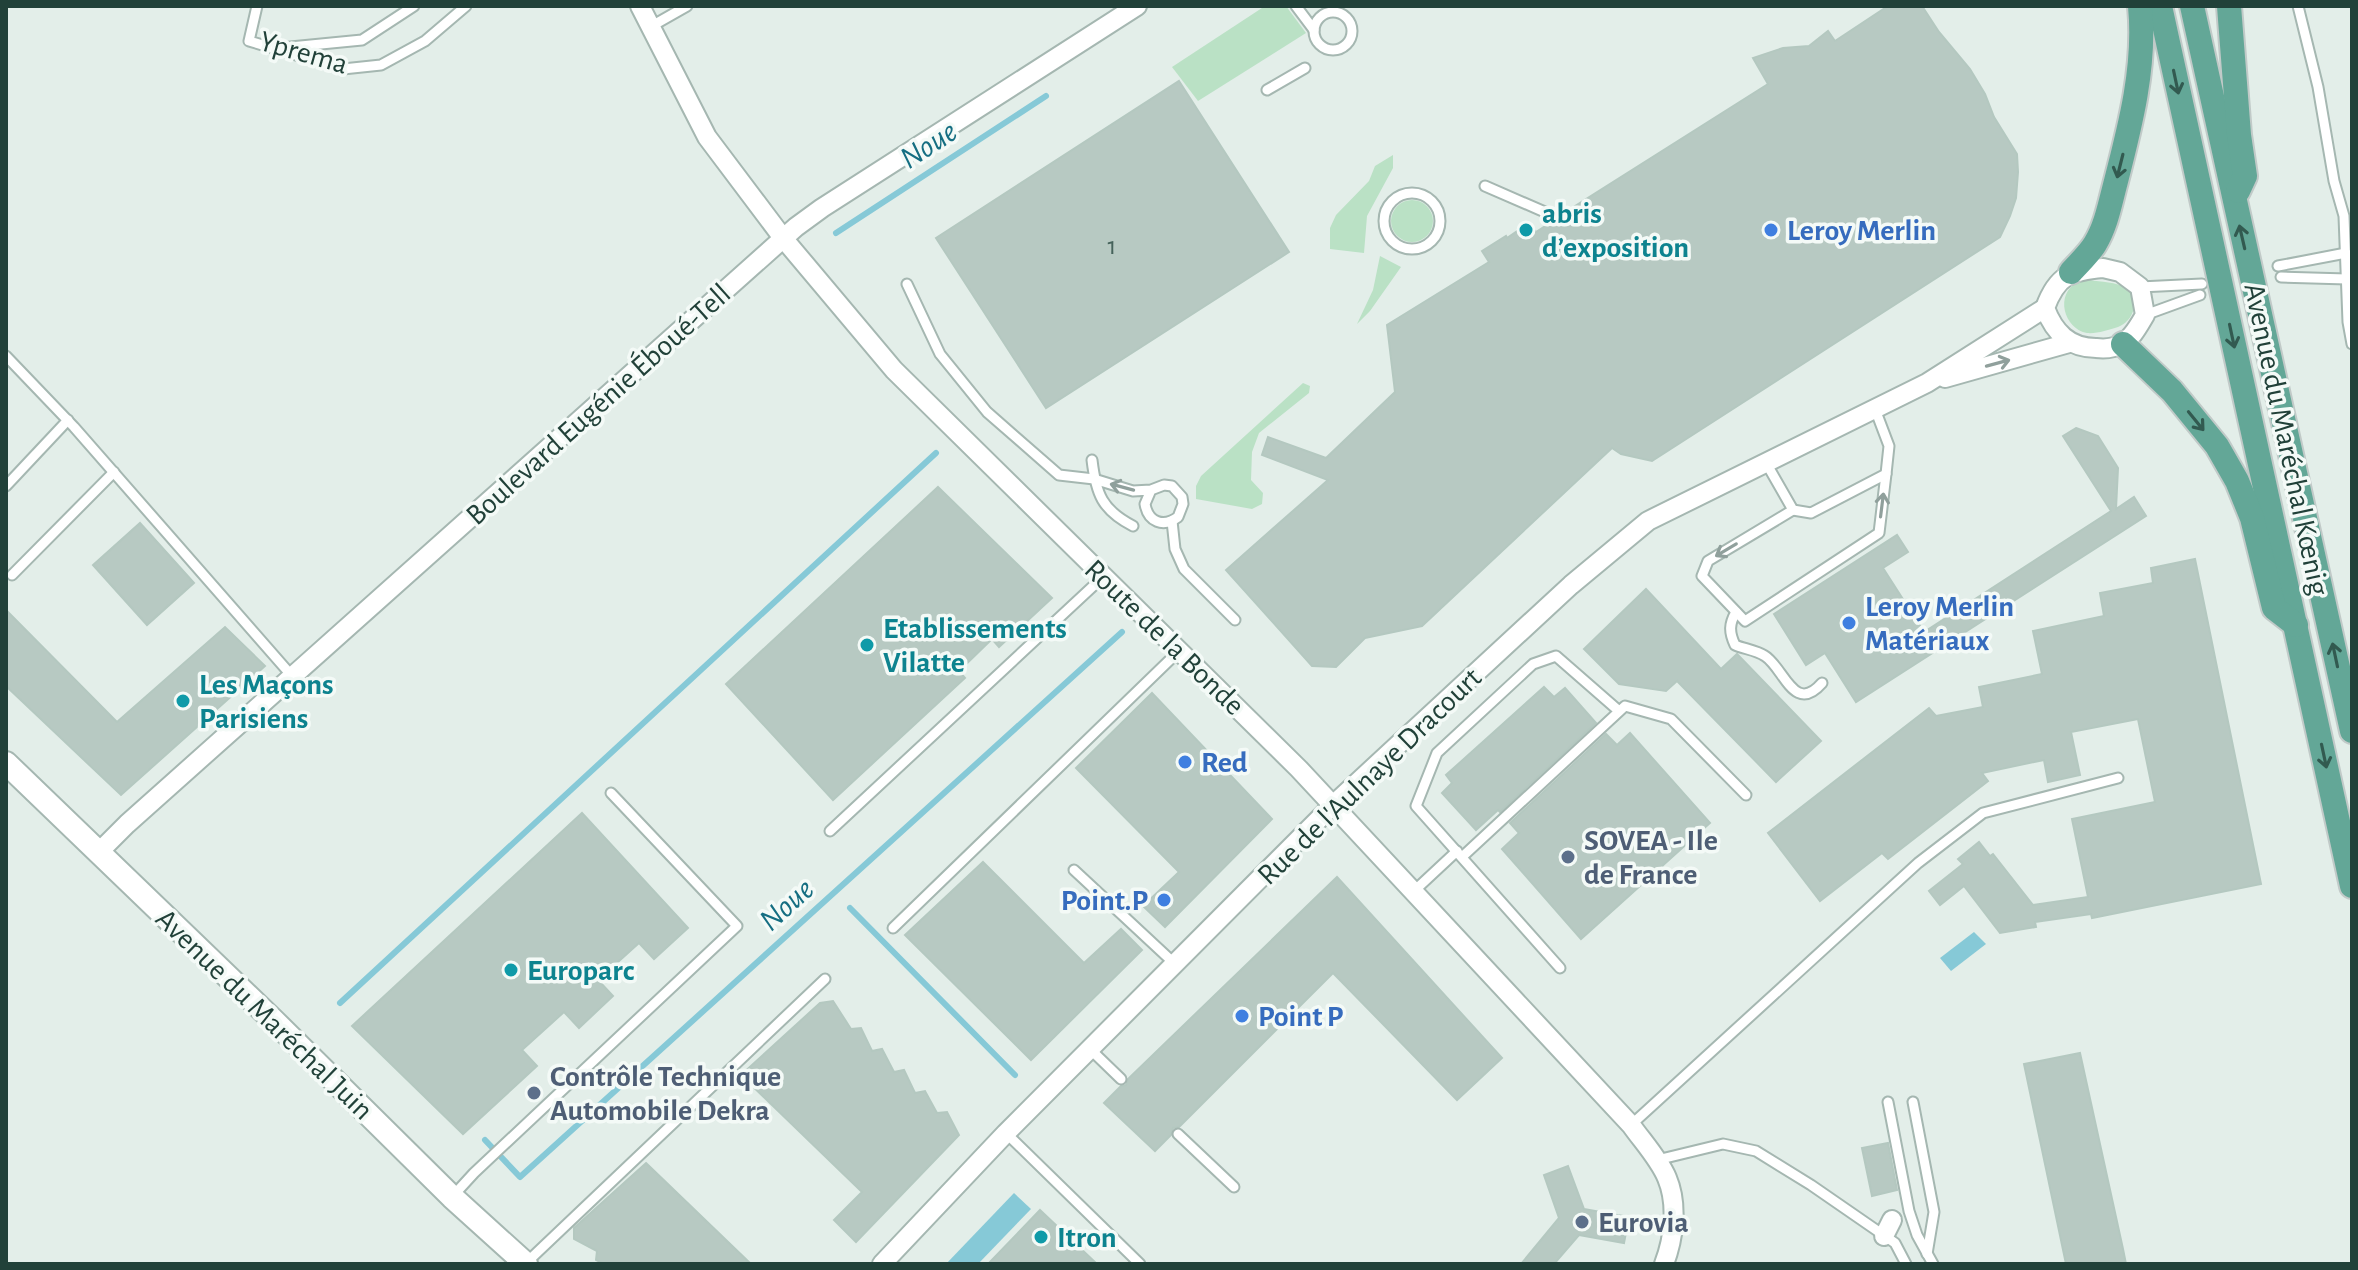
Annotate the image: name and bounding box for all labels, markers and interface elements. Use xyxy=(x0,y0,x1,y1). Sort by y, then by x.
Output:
street label: Yprema xyxy=(256,26,351,80)
one-way arrow xyxy=(2169,69,2184,95)
water label: Noue xyxy=(894,115,963,175)
one-way arrow xyxy=(2111,152,2126,178)
place label: abris d’exposition xyxy=(1542,199,1689,263)
place label: Leroy Merlin xyxy=(1787,216,1936,246)
marker: abris d’exposition xyxy=(1517,221,1535,239)
marker: Leroy Merlin xyxy=(1762,221,1780,239)
one-way arrow xyxy=(2234,225,2249,250)
house number: 1 xyxy=(1108,233,1116,259)
street label: Boulevard Eugénie Éboué-Tell xyxy=(459,277,737,531)
street label: Avenue du Maréchal Kœnig xyxy=(2238,280,2334,598)
one-way arrow xyxy=(2225,323,2240,349)
one-way arrow xyxy=(1984,355,2010,370)
one-way arrow xyxy=(2187,410,2205,430)
one-way arrow xyxy=(1109,479,1135,494)
one-way arrow xyxy=(1875,492,1890,519)
one-way arrow xyxy=(1716,542,1738,559)
street label: Route de la Bonde xyxy=(1079,554,1250,721)
place label: Leroy Merlin Matériaux xyxy=(1865,592,2014,656)
place label: Etablissements Vilatte xyxy=(883,614,1067,678)
marker: Leroy Merlin Matériaux xyxy=(1840,614,1858,632)
marker: Etablissements Vilatte xyxy=(858,636,876,654)
one-way arrow xyxy=(2327,643,2342,668)
street label: Rue de l'Aulnaye Dracourt xyxy=(1252,662,1487,891)
place label: Les Maçons Parisiens xyxy=(199,670,334,734)
marker: Les Maçons Parisiens xyxy=(174,692,192,710)
one-way arrow xyxy=(2317,743,2332,769)
place label: Red xyxy=(1201,748,1248,778)
marker: Red xyxy=(1176,753,1194,771)
place label: SOVEA - Ile de France xyxy=(1584,826,1718,890)
marker: SOVEA - Ile de France xyxy=(1559,848,1577,866)
water label: Noue xyxy=(753,873,820,937)
place label: Point.P xyxy=(1061,886,1148,916)
marker: Point.P xyxy=(1155,891,1173,909)
street label: Avenue du Maréchal Juin xyxy=(150,904,379,1126)
place label: Europarc xyxy=(527,956,635,986)
marker: Europarc xyxy=(502,961,520,979)
place label: Point P xyxy=(1258,1002,1344,1032)
marker: Point P xyxy=(1233,1007,1251,1025)
place label: Contrôle Technique Automobile Dekra xyxy=(550,1062,781,1126)
marker: Contrôle Technique Automobile Dekra xyxy=(525,1084,543,1102)
place label: Eurovia xyxy=(1598,1208,1689,1238)
marker: Eurovia xyxy=(1573,1213,1591,1231)
place label: Itron xyxy=(1057,1223,1117,1253)
marker: Itron xyxy=(1032,1228,1050,1246)

